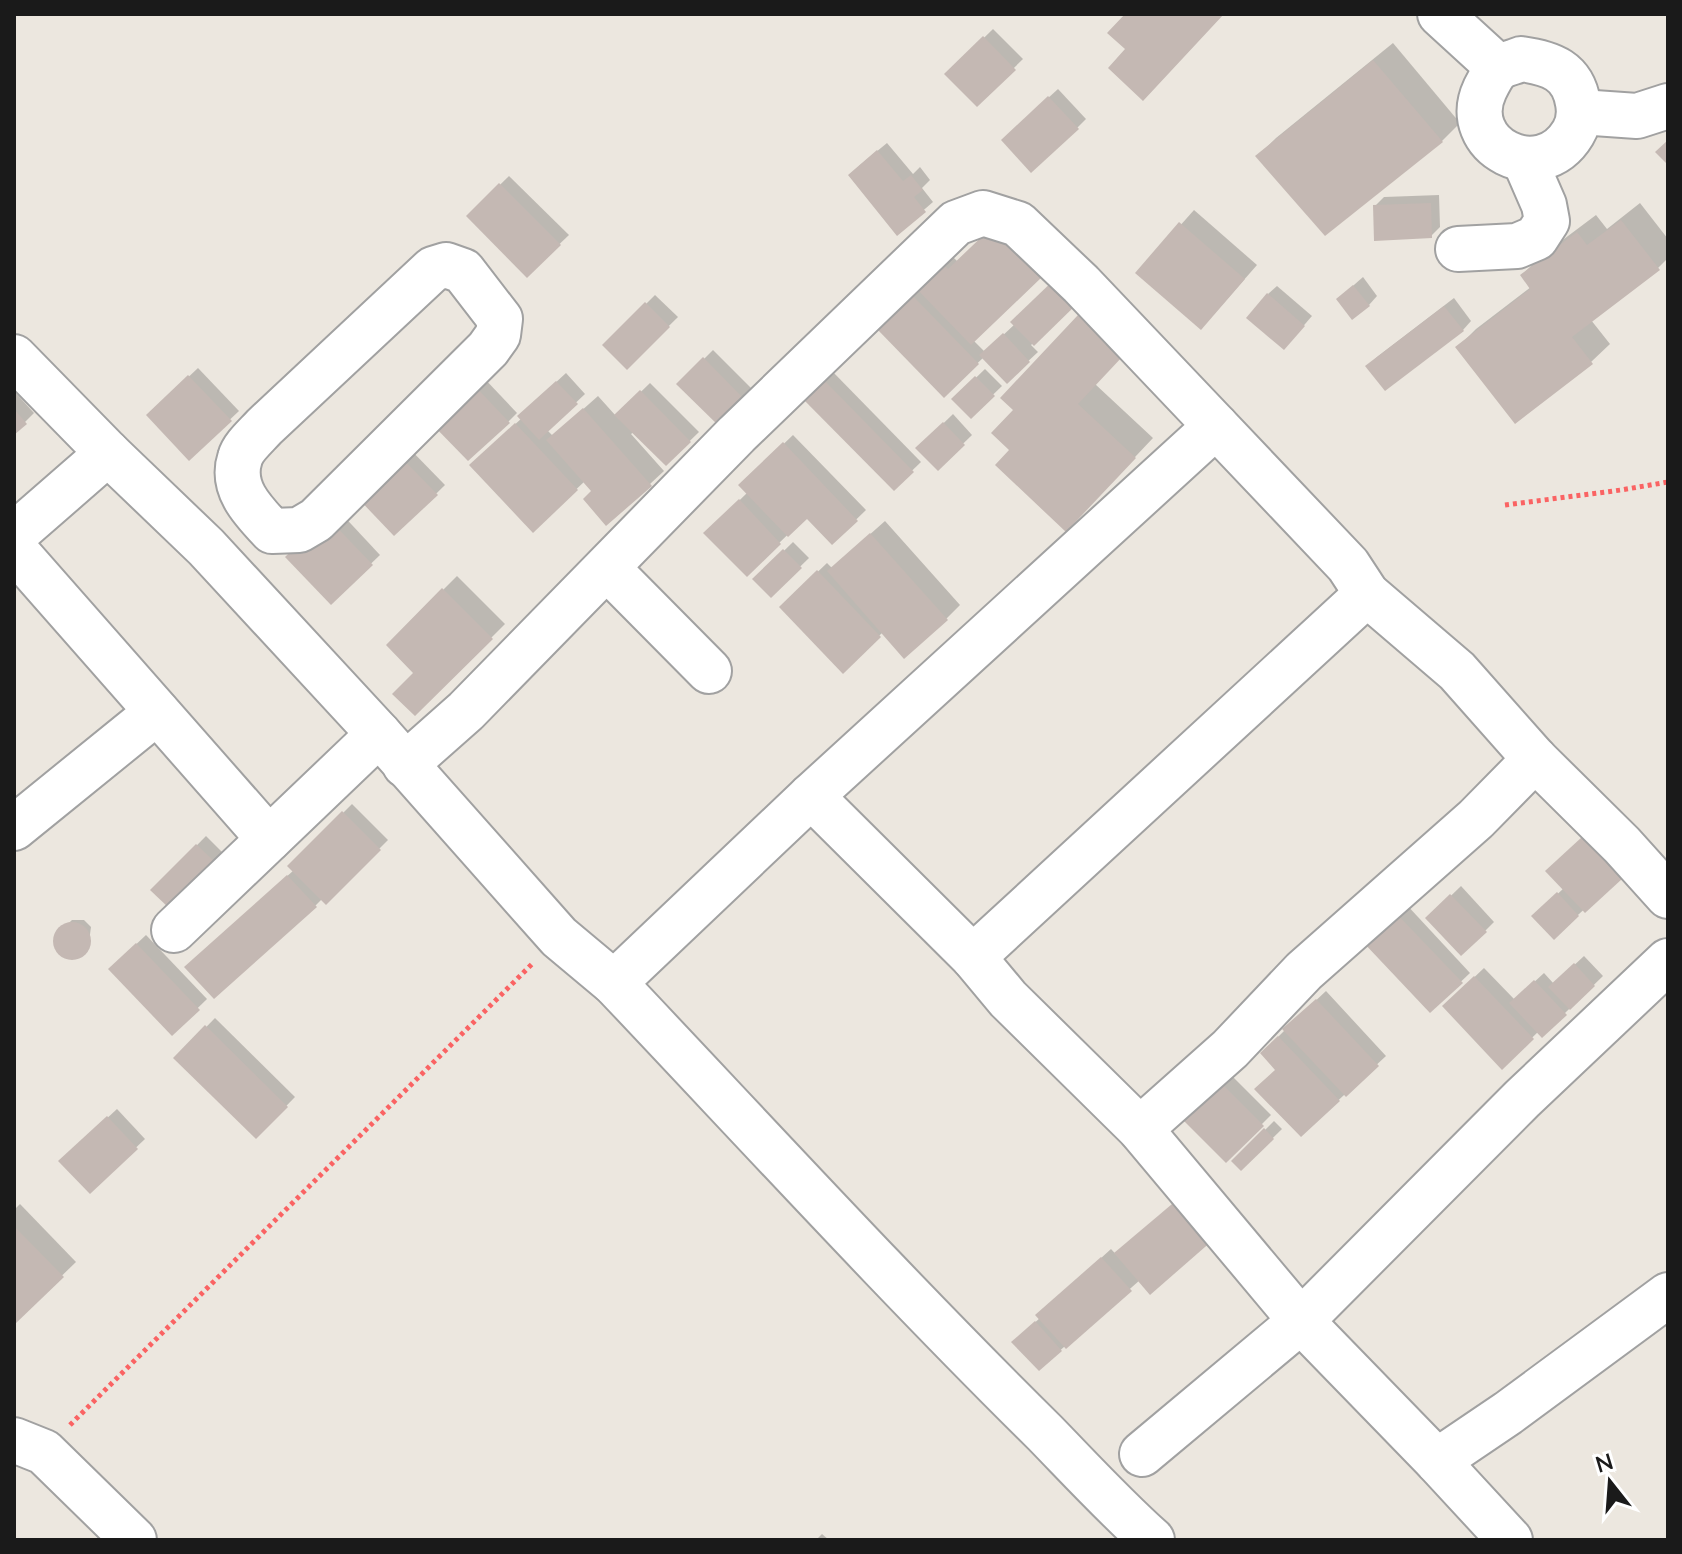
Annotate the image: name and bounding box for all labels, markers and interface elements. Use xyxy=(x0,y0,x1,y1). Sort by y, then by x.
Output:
north arrow xyxy=(1570,1442,1650,1522)
text: N xyxy=(1592,1447,1616,1478)

